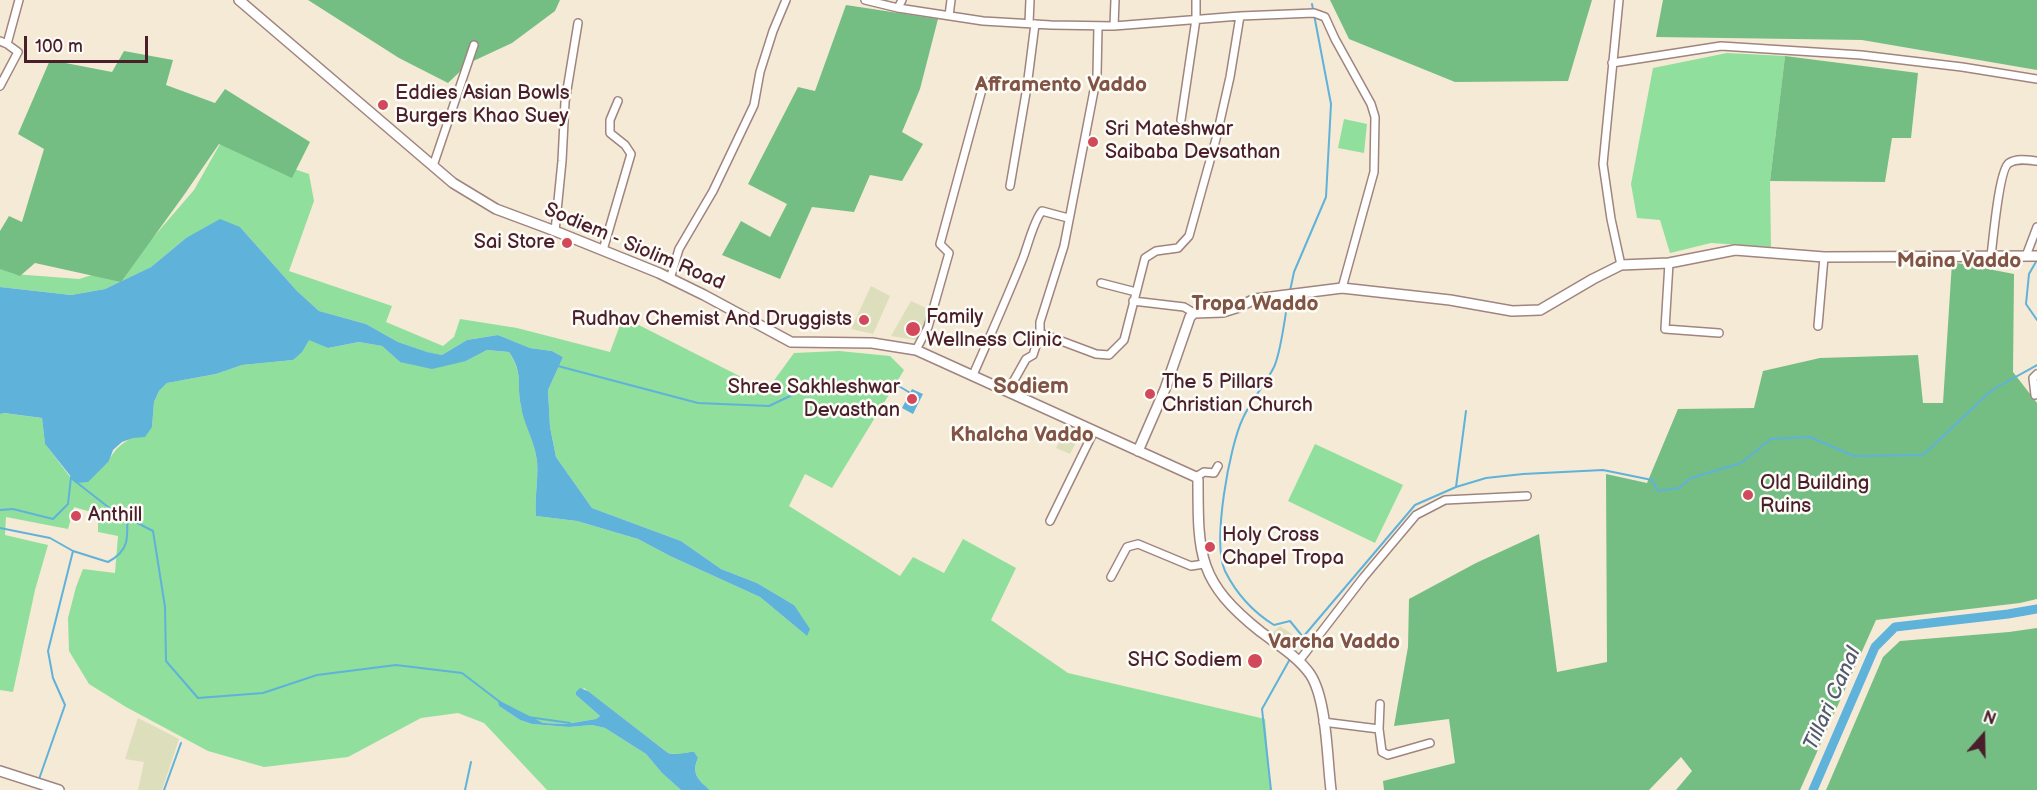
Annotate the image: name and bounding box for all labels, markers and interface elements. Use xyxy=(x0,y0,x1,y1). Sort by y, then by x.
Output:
scale bar xyxy=(27,24,152,62)
text: 100 m xyxy=(35,36,83,57)
district label: Afframento Vaddo xyxy=(975,73,1147,99)
place label: Eddies Asian Bowls Burgers Khao Suey xyxy=(395,82,570,129)
marker: Eddies Asian Bowls Burgers Khao Suey xyxy=(376,98,390,112)
place label: Sri Mateshwar Saibaba Devsathan xyxy=(1105,118,1280,165)
marker: Sri Mateshwar Saibaba Devsathan xyxy=(1086,135,1100,149)
street label: Sodiem - Siolim Road xyxy=(540,198,728,296)
place label: Sai Store xyxy=(474,231,555,255)
marker: Sai Store xyxy=(560,236,574,250)
district label: Maina Vaddo xyxy=(1897,249,2021,275)
district label: Tropa Waddo xyxy=(1191,292,1319,318)
place label: Family Wellness Clinic xyxy=(926,306,1062,353)
place label: Rudhav Chemist And Druggists xyxy=(571,308,852,332)
marker: Rudhav Chemist And Druggists xyxy=(857,313,871,327)
marker: Family Wellness Clinic xyxy=(904,320,922,338)
place label: The 5 Pillars Christian Church xyxy=(1162,371,1313,418)
district label: Sodiem xyxy=(993,374,1069,400)
place label: Shree Sakhleshwar Devasthan xyxy=(728,376,900,423)
marker: The 5 Pillars Christian Church xyxy=(1143,387,1157,401)
marker: Shree Sakhleshwar Devasthan xyxy=(905,392,919,406)
district label: Khalcha Vaddo xyxy=(950,423,1094,449)
place label: Old Building Ruins xyxy=(1760,472,1869,519)
marker: Old Building Ruins xyxy=(1741,488,1755,502)
place label: Anthill xyxy=(88,504,142,528)
marker: Anthill xyxy=(69,509,83,523)
place label: Holy Cross Chapel Tropa xyxy=(1222,524,1344,571)
marker: Holy Cross Chapel Tropa xyxy=(1203,540,1217,554)
district label: Varcha Vaddo xyxy=(1268,630,1400,656)
water label: Tillari Canal xyxy=(1799,643,1867,755)
place label: SHC Sodiem xyxy=(1128,649,1242,673)
marker: SHC Sodiem xyxy=(1246,652,1264,670)
north arrow xyxy=(1953,706,2013,766)
text: N xyxy=(1980,708,1998,730)

